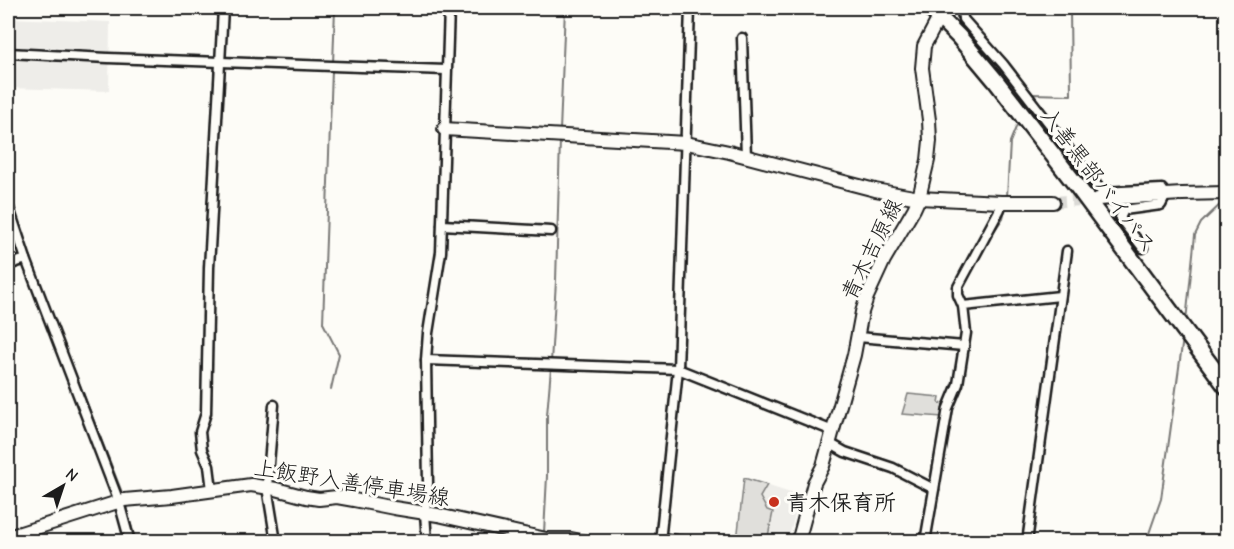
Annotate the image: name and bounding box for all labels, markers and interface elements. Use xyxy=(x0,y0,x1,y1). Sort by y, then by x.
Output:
street label: 入善黒部バイパス xyxy=(1035,103,1161,259)
street label: 青木吉原線 xyxy=(836,194,908,305)
street label: 上飯野入善停車場線 xyxy=(252,455,452,511)
north arrow xyxy=(33,456,93,516)
text: N xyxy=(62,465,82,485)
place label: 青木保育所 xyxy=(786,490,896,516)
marker: 青木保育所 xyxy=(767,495,781,509)

